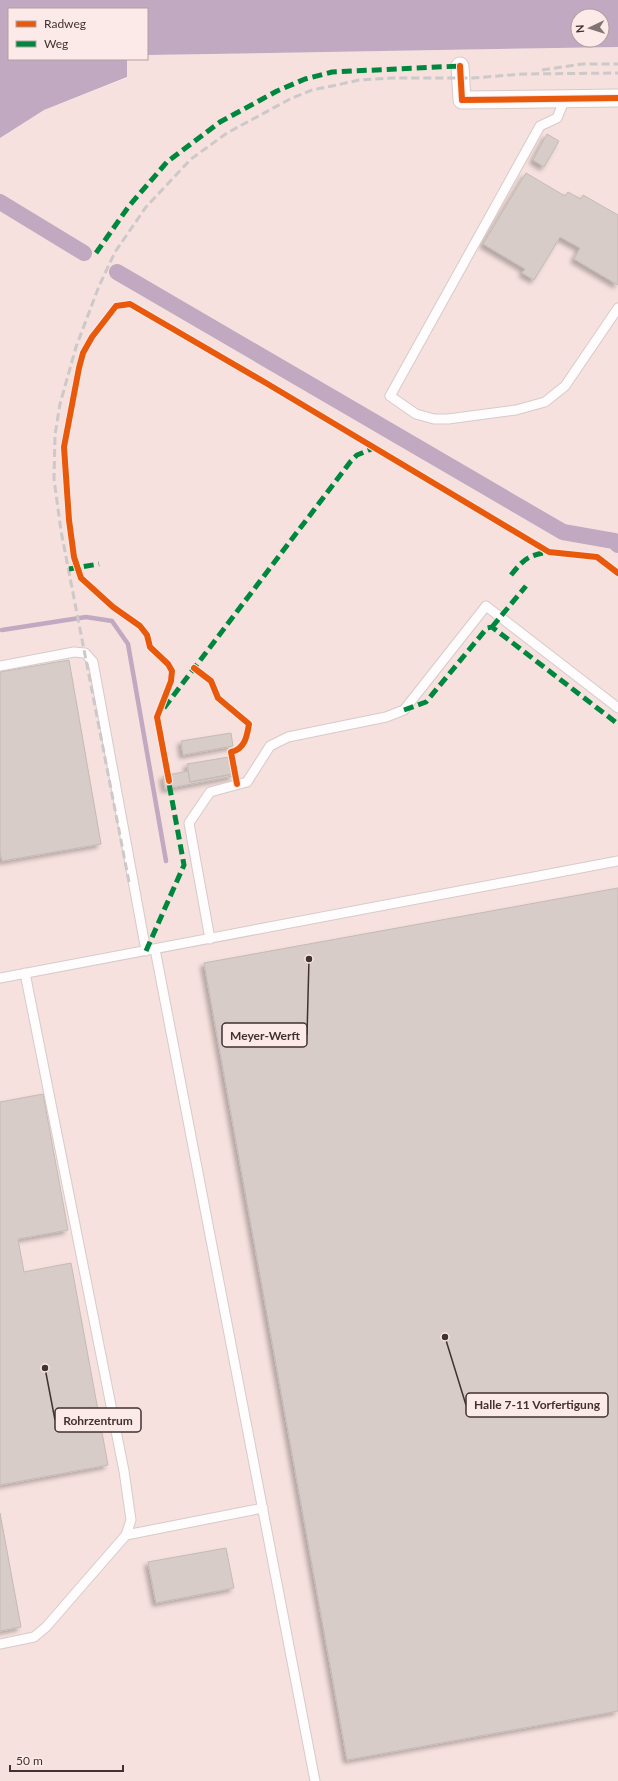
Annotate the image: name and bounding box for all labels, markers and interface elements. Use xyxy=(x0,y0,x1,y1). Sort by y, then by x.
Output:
legend xyxy=(8,8,148,60)
north arrow xyxy=(570,8,610,48)
text: Radweg xyxy=(44,16,86,31)
text: N xyxy=(573,24,586,33)
text: Weg xyxy=(44,36,68,51)
callout: Meyer-Werft xyxy=(222,1023,307,1047)
text: Meyer-Werft xyxy=(230,1028,300,1043)
callout: Halle 7-11 Vorfertigung xyxy=(466,1393,608,1417)
text: Halle 7-11 Vorfertigung xyxy=(474,1397,601,1412)
callout: Rohrzentrum xyxy=(55,1408,141,1432)
text: Rohrzentrum xyxy=(63,1413,133,1428)
scale bar xyxy=(10,1747,123,1773)
text: 50 m xyxy=(16,1753,43,1768)

